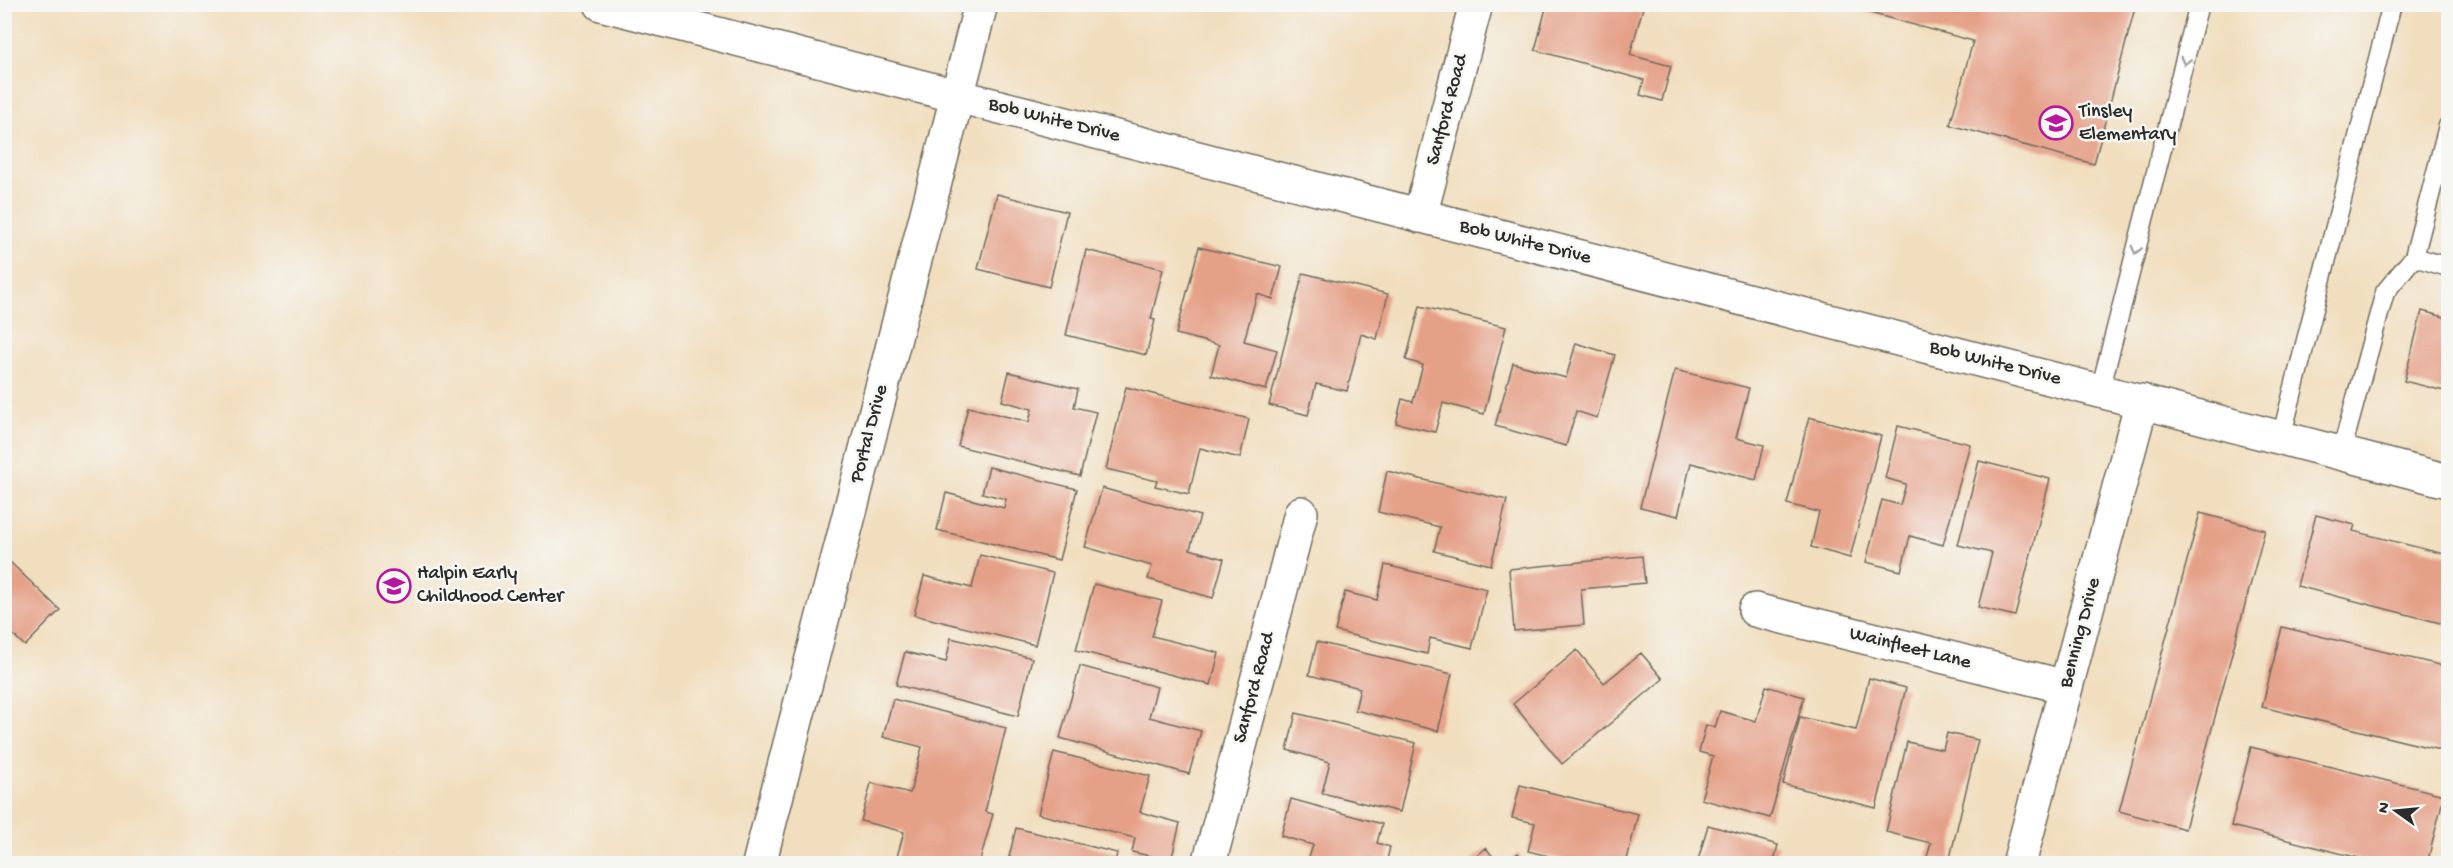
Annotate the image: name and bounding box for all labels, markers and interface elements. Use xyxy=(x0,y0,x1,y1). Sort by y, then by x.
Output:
street label: Sanford Road xyxy=(1422,50,1474,168)
one-way arrow xyxy=(2179,56,2192,66)
street label: Bob White Drive xyxy=(985,93,1123,149)
place label: Tinsley Elementary xyxy=(2078,101,2177,147)
school or university icon: Tinsley Elementary xyxy=(2038,105,2074,141)
street label: Bob White Drive xyxy=(1456,215,1594,271)
one-way arrow xyxy=(2131,245,2144,255)
street label: Bob White Drive xyxy=(1926,336,2064,392)
street label: Portal Drive xyxy=(846,382,894,486)
place label: Halpin Early Childhood Center xyxy=(417,563,565,609)
school or university icon: Halpin Early Childhood Center xyxy=(376,568,412,604)
street label: Benning Drive xyxy=(2055,575,2107,692)
street label: Wainfleet Lane xyxy=(1847,623,1974,675)
street label: Sanford Road xyxy=(1229,628,1281,746)
north arrow xyxy=(2366,781,2426,841)
text: N xyxy=(2374,800,2396,816)

